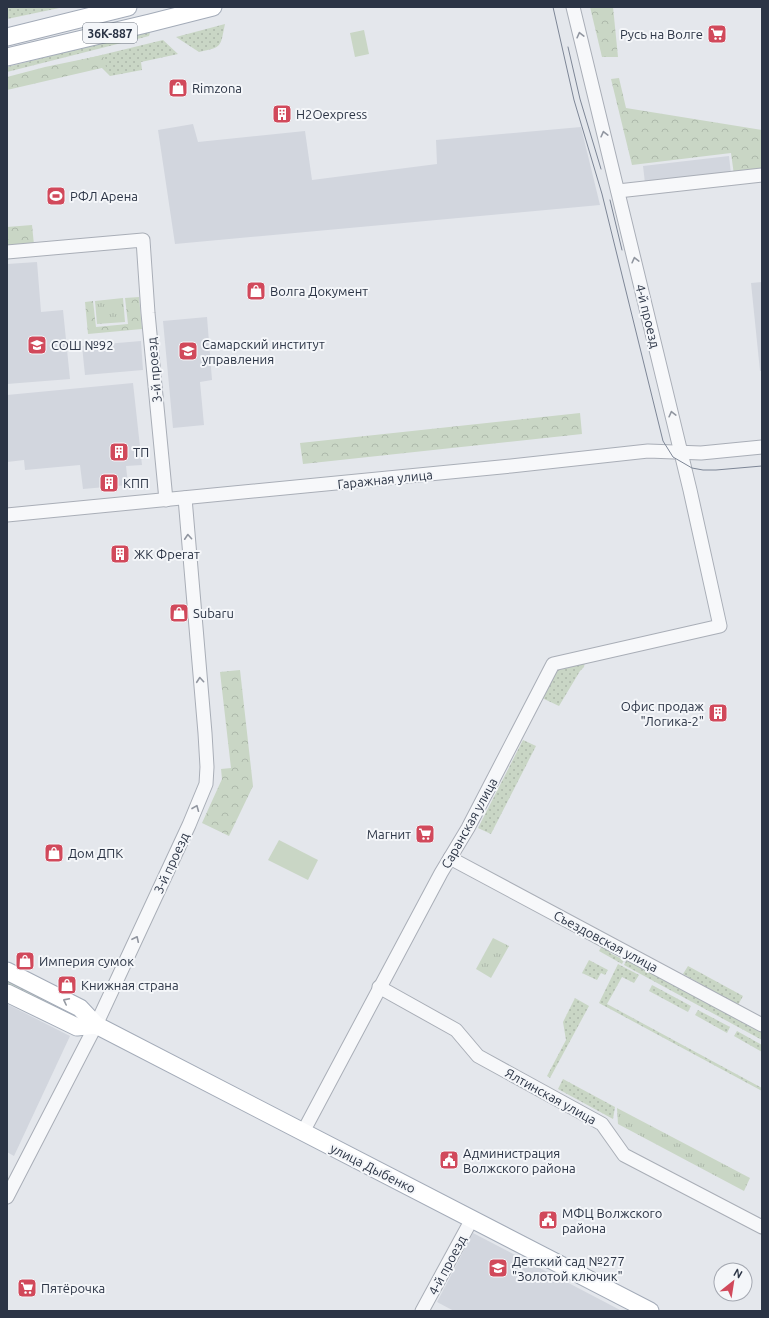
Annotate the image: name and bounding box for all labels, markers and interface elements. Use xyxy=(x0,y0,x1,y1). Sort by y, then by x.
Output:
road number: 36К-887 xyxy=(83,23,137,43)
supermarket icon: Русь на Волге xyxy=(706,23,728,45)
place label: Русь на Волге xyxy=(620,27,703,41)
one-way arrow xyxy=(576,32,584,38)
shop icon: Rimzona xyxy=(167,77,189,99)
place label: Rimzona xyxy=(192,81,242,95)
building icon: H2Oexpress xyxy=(271,103,293,125)
place label: H2Oexpress xyxy=(296,107,368,121)
one-way arrow xyxy=(600,131,609,138)
sports icon: РФЛ Арена xyxy=(45,185,67,207)
place label: РФЛ Арена xyxy=(70,189,138,203)
one-way arrow xyxy=(631,257,639,264)
shop icon: Волга Документ xyxy=(245,280,267,302)
street label: 4-й проезд xyxy=(633,283,663,350)
place label: Волга Документ xyxy=(270,284,368,298)
school or university icon: СОШ №92 xyxy=(26,334,48,356)
street label: 3-й проезд xyxy=(144,336,164,403)
place label: Самарский институт управления xyxy=(202,337,325,366)
place label: СОШ №92 xyxy=(51,338,114,352)
school or university icon: Самарский институт управления xyxy=(177,340,199,362)
one-way arrow xyxy=(668,411,677,418)
building icon: ТП xyxy=(108,441,130,463)
place label: ТП xyxy=(133,445,149,459)
street label: Гаражная улица xyxy=(337,467,433,491)
building icon: КПП xyxy=(98,472,120,494)
place label: КПП xyxy=(123,476,149,490)
one-way arrow xyxy=(183,534,192,540)
building icon: ЖК Фрегат xyxy=(109,543,131,565)
place label: ЖК Фрегат xyxy=(134,547,200,561)
shop icon: Subaru xyxy=(168,602,190,624)
place label: Subaru xyxy=(193,606,234,620)
one-way arrow xyxy=(195,677,204,683)
place label: Офис продаж "Логика-2" xyxy=(621,699,704,728)
building icon: Офис продаж "Логика-2" xyxy=(707,702,729,724)
street label: Саранская улица xyxy=(438,775,500,871)
one-way arrow xyxy=(191,804,199,811)
supermarket icon: Магнит xyxy=(414,823,436,845)
place label: Магнит xyxy=(367,827,411,841)
street label: 3-й проезд xyxy=(151,830,191,896)
shop icon: Дом ДПК xyxy=(43,842,65,864)
place label: Дом ДПК xyxy=(68,846,123,860)
street label: Съездовская улица xyxy=(551,908,661,974)
one-way arrow xyxy=(131,936,139,943)
shop icon: Империя сумок xyxy=(14,950,36,972)
place label: Империя сумок xyxy=(39,954,134,968)
shop icon: Книжная страна xyxy=(56,974,78,996)
place label: Книжная страна xyxy=(81,978,179,992)
one-way arrow xyxy=(63,998,70,1005)
street label: Ялтинская улица xyxy=(503,1065,599,1127)
street label: улица Дыбенко xyxy=(328,1140,418,1196)
place label: Администрация Волжского района xyxy=(463,1146,576,1175)
public building icon: Администрация Волжского района xyxy=(438,1149,460,1171)
place label: МФЦ Волжского района xyxy=(562,1206,662,1235)
public building icon: МФЦ Волжского района xyxy=(537,1209,559,1231)
street label: 4-й проезд xyxy=(425,1232,469,1297)
place label: Детский сад №277 "Золотой ключик" xyxy=(512,1254,625,1283)
school or university icon: Детский сад №277 "Золотой ключик" xyxy=(487,1257,509,1279)
north arrow xyxy=(713,1262,753,1302)
text: N xyxy=(731,1266,745,1281)
supermarket icon: Пятёрочка xyxy=(16,1277,38,1299)
place label: Пятёрочка xyxy=(41,1281,105,1295)

